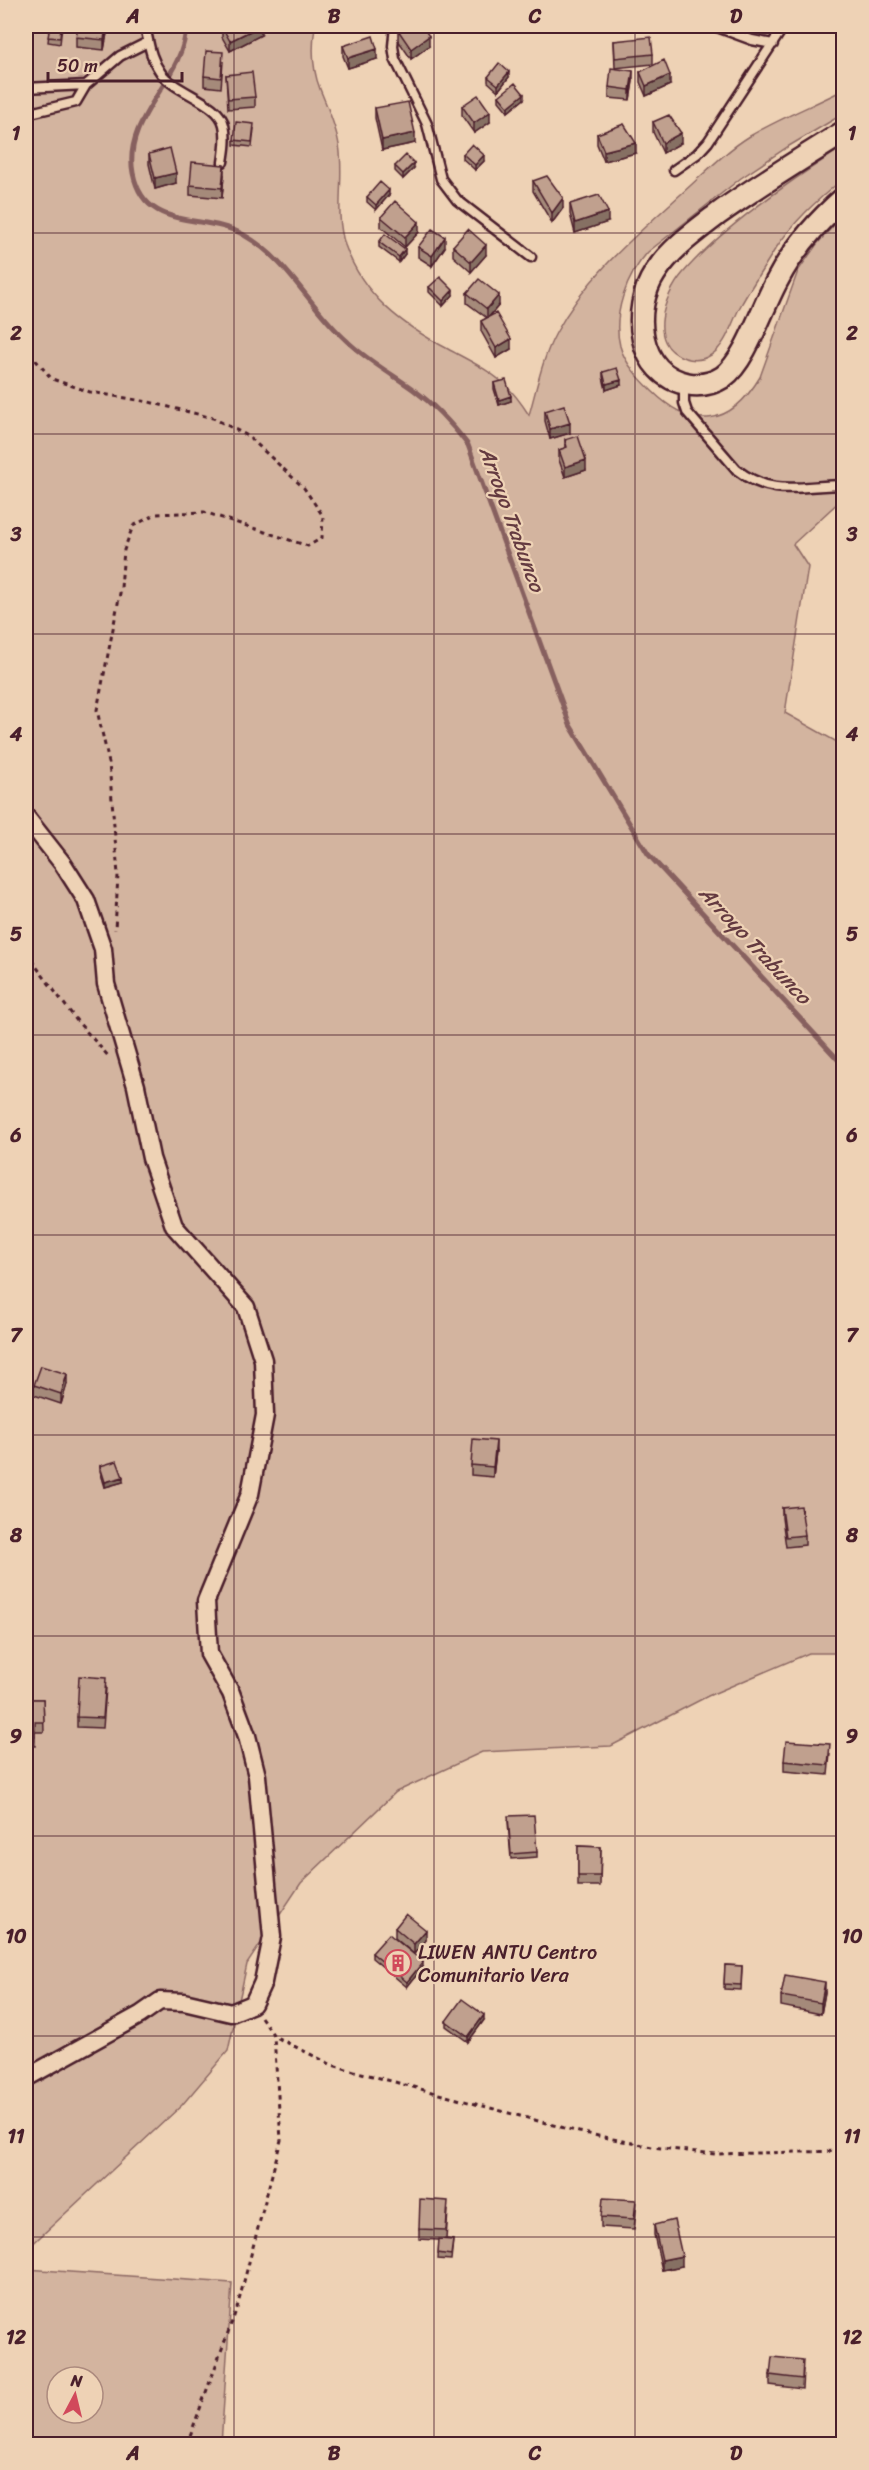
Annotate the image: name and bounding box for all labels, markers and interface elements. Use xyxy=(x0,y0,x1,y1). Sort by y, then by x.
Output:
text: A xyxy=(125,0,140,34)
text: B xyxy=(328,0,341,34)
text: C xyxy=(528,0,542,34)
text: D xyxy=(730,0,743,34)
scale bar xyxy=(48,45,182,83)
text: 50 m xyxy=(57,50,98,82)
text: 1 xyxy=(12,116,21,151)
text: 1 xyxy=(848,116,857,151)
text: 2 xyxy=(9,316,22,351)
text: 2 xyxy=(845,316,858,351)
water label: Arroyo Trabunco xyxy=(468,440,556,598)
text: 3 xyxy=(10,517,22,552)
text: 3 xyxy=(846,517,858,552)
text: 4 xyxy=(9,717,23,752)
text: 4 xyxy=(845,717,859,752)
water label: Arroyo Trabunco xyxy=(688,876,822,1015)
text: 5 xyxy=(10,917,22,952)
text: 5 xyxy=(846,917,858,952)
text: 6 xyxy=(9,1118,22,1153)
text: 6 xyxy=(845,1118,858,1153)
text: 7 xyxy=(10,1318,23,1353)
text: 7 xyxy=(846,1318,859,1353)
text: 8 xyxy=(9,1518,23,1553)
text: 8 xyxy=(845,1518,859,1553)
text: 9 xyxy=(10,1719,22,1754)
text: 9 xyxy=(846,1719,858,1754)
text: 10 xyxy=(5,1919,27,1954)
text: 10 xyxy=(841,1919,863,1954)
place label: LIWEN ANTU Centro Comunitario Vera xyxy=(418,1935,597,1993)
building icon: LIWEN ANTU Centro Comunitario Vera xyxy=(383,1948,413,1978)
text: 11 xyxy=(7,2119,25,2154)
text: 11 xyxy=(843,2119,861,2154)
text: 12 xyxy=(6,2320,27,2355)
text: 12 xyxy=(842,2320,863,2355)
north arrow xyxy=(45,2365,105,2425)
text: N xyxy=(69,2365,85,2396)
text: A xyxy=(125,2436,140,2470)
text: B xyxy=(328,2436,341,2470)
text: C xyxy=(528,2436,542,2470)
text: D xyxy=(730,2436,743,2470)

